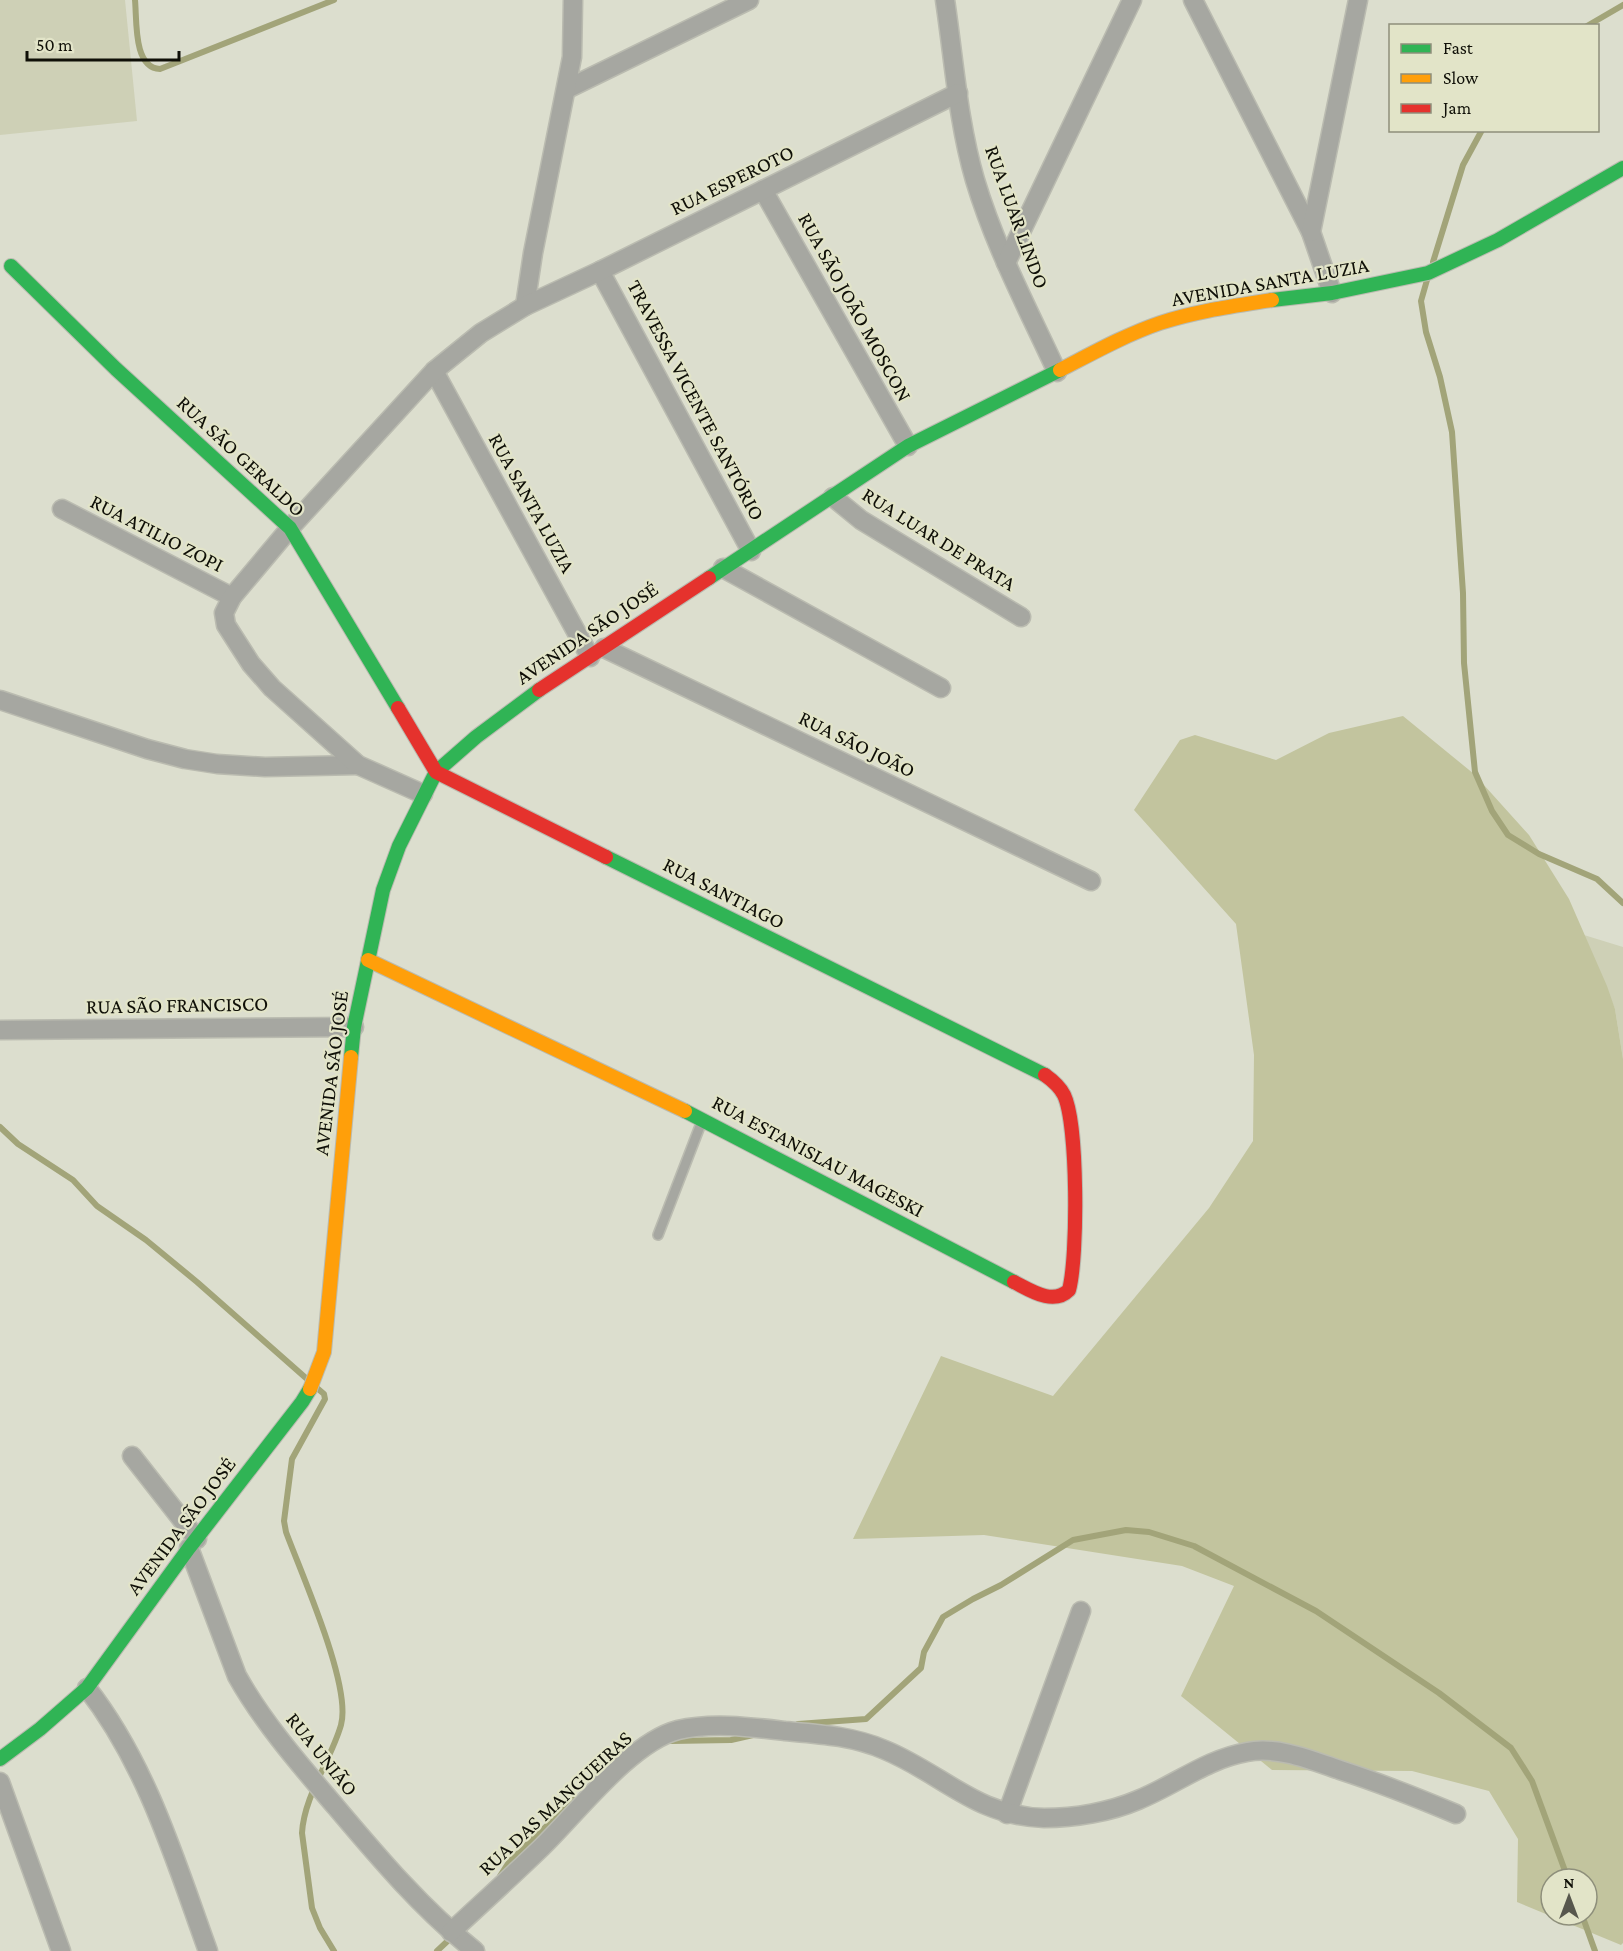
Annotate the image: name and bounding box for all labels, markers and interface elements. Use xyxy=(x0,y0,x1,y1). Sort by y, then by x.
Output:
scale bar xyxy=(27,24,178,62)
legend xyxy=(1389,24,1599,132)
text: 50 m xyxy=(36,35,73,55)
text: Fast xyxy=(1443,38,1474,58)
text: Slow xyxy=(1443,68,1479,88)
text: Jam xyxy=(1441,98,1472,118)
street label: RUA ESPEROTO xyxy=(666,140,798,220)
street label: RUA LUAR LINDO xyxy=(980,142,1054,292)
street label: RUA SÃO JOÃO MOSCON xyxy=(793,209,917,405)
street label: AVENIDA SANTA LUZIA xyxy=(1169,253,1371,311)
street label: TRAVESSA VICENTE SANTÓRIO xyxy=(622,276,770,524)
street label: RUA SÃO GERALDO xyxy=(172,390,310,522)
street label: RUA SANTA LUZIA xyxy=(484,429,580,577)
street label: RUA LUAR DE PRATA xyxy=(858,482,1020,596)
street label: RUA ATILIO ZOPI xyxy=(86,489,228,577)
street label: AVENIDA SÃO JOSÉ xyxy=(511,577,663,689)
street label: RUA SÃO JOÃO xyxy=(795,706,919,782)
street label: RUA SANTIAGO xyxy=(659,852,789,934)
street label: AVENIDA SÃO JOSÉ xyxy=(309,989,353,1157)
street label: RUA SÃO FRANCISCO xyxy=(86,991,268,1019)
street label: RUA ESTANISLAU MAGESKI xyxy=(708,1090,928,1222)
street label: AVENIDA SÃO JOSÉ xyxy=(121,1452,241,1600)
street label: RUA UNIÃO xyxy=(281,1708,363,1800)
street label: RUA DAS MANGUEIRAS xyxy=(473,1726,637,1880)
north arrow xyxy=(1539,1867,1599,1927)
text: N xyxy=(1564,1874,1575,1891)

